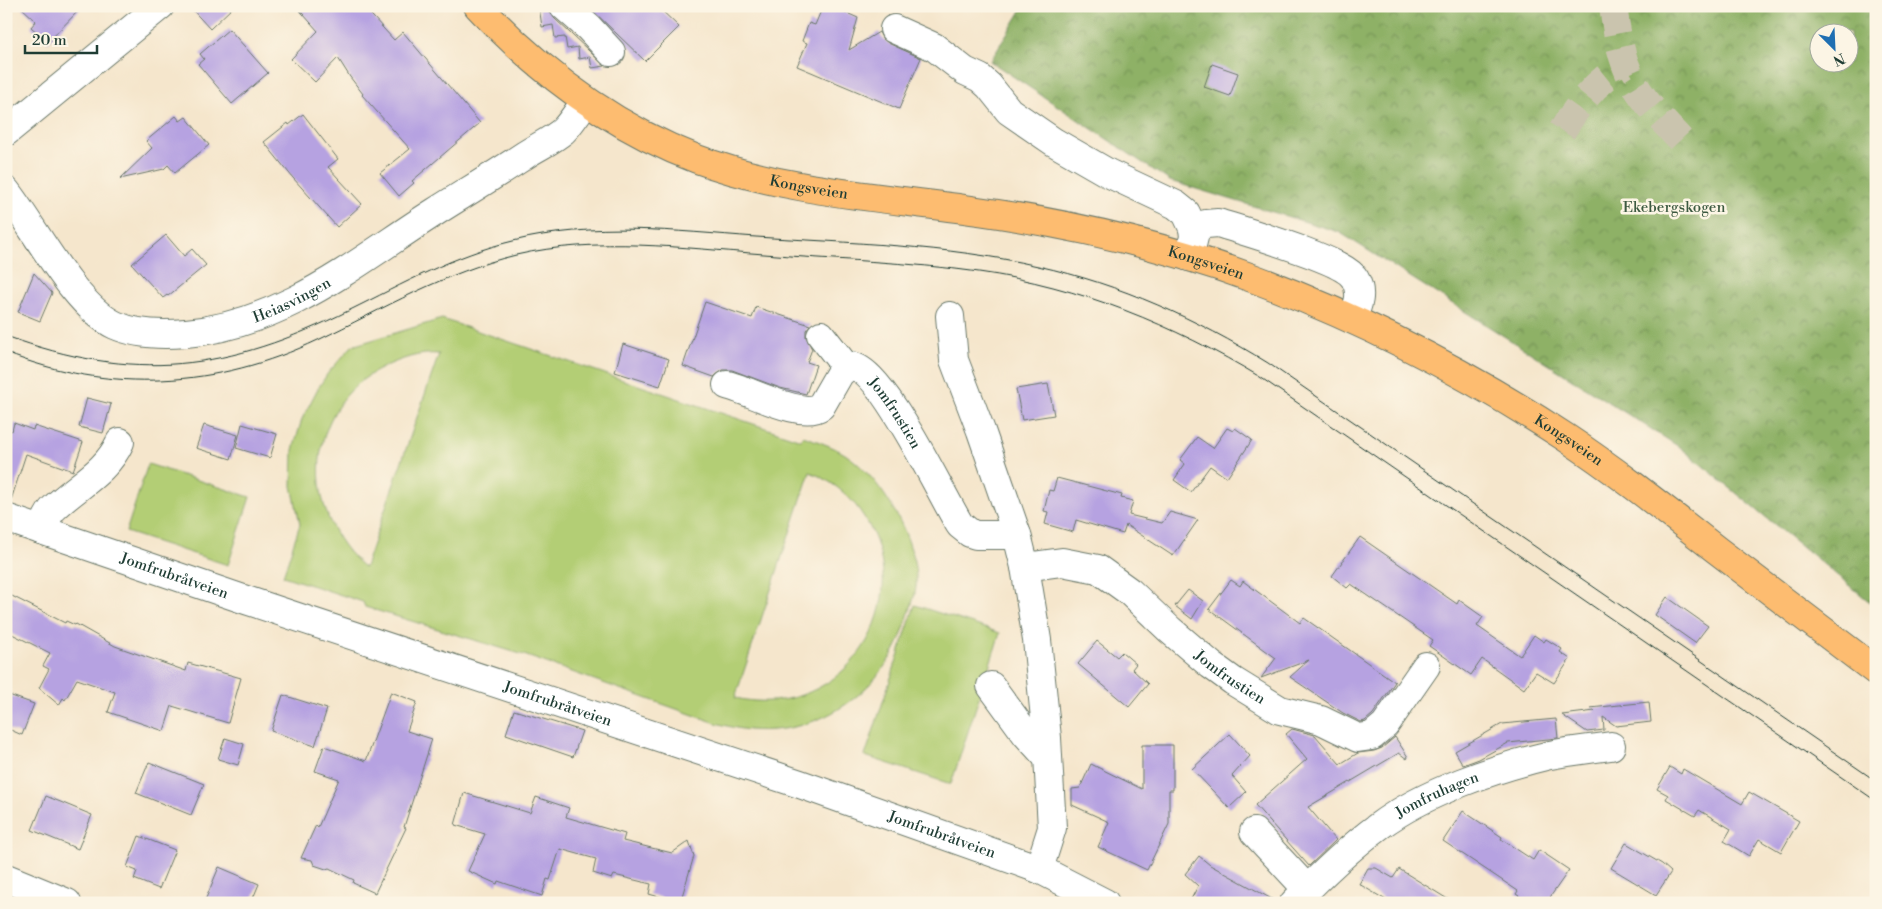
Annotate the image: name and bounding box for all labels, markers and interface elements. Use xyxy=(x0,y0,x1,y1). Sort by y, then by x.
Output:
scale bar xyxy=(25,22,98,54)
north arrow xyxy=(1810,22,1860,72)
text: 20 m xyxy=(32,31,67,50)
text: N xyxy=(1830,48,1848,69)
street label: Kongsveien xyxy=(768,171,849,203)
park label: Ekebergskogen xyxy=(1623,198,1725,217)
street label: Kongsveien xyxy=(1166,242,1247,284)
street label: Heiasvingen xyxy=(250,273,334,327)
street label: Jomfrustien xyxy=(863,372,926,452)
street label: Kongsveien xyxy=(1531,410,1607,470)
street label: Jomfrubråtveien xyxy=(117,548,231,603)
street label: Jomfrustien xyxy=(1190,645,1269,708)
street label: Jomfrubråtveien xyxy=(500,676,614,730)
street label: Jomfruhagen xyxy=(1391,767,1481,823)
street label: Jomfrubråtveien xyxy=(885,806,998,862)

